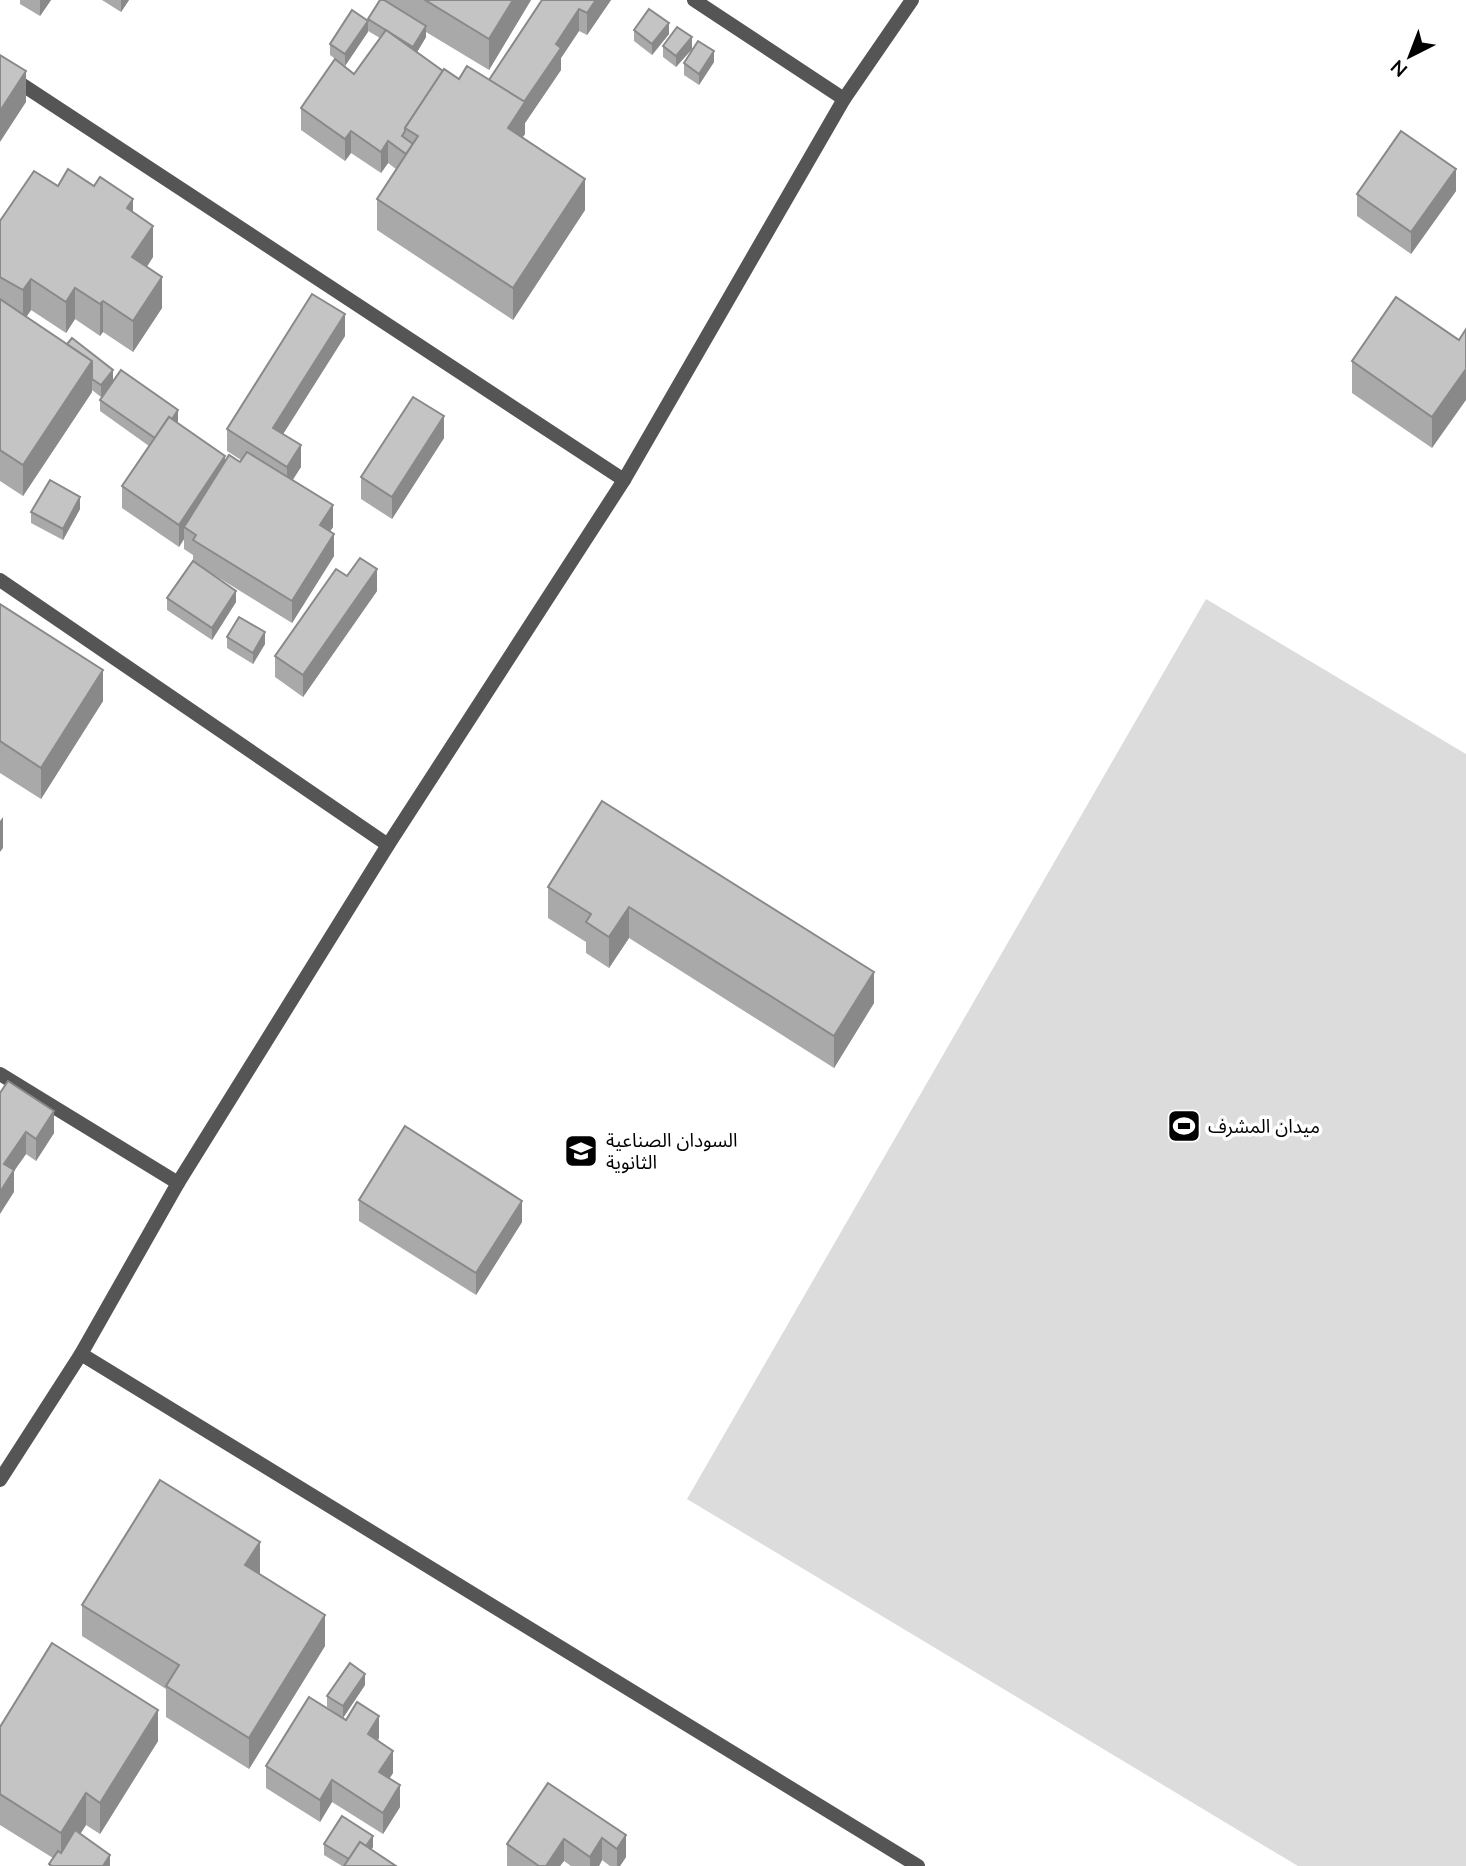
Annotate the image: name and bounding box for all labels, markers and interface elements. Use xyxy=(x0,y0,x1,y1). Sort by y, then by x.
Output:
north arrow xyxy=(1375,21,1445,91)
text: N xyxy=(1385,55,1412,82)
sports icon: ميدان المشرف xyxy=(1165,1107,1203,1145)
place label: ميدان المشرف xyxy=(1208,1114,1320,1138)
place label: السودان الصناعية الثانوية xyxy=(606,1128,738,1174)
school or university icon: السودان الصناعية الثانوية xyxy=(562,1132,600,1170)

